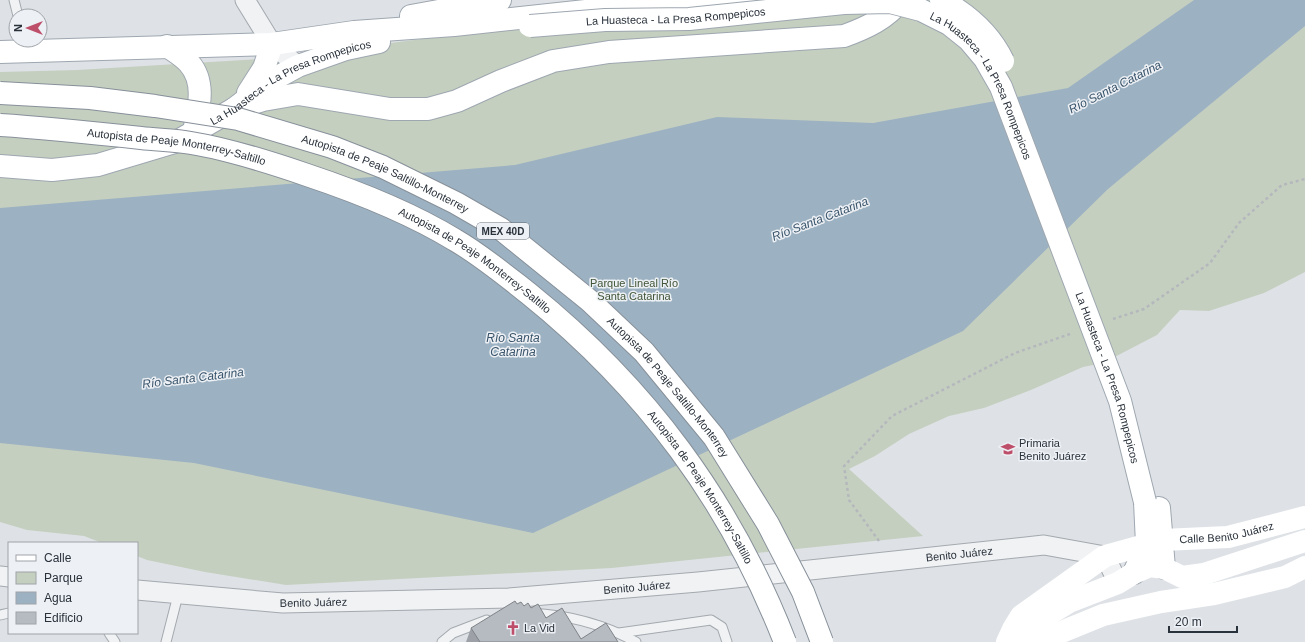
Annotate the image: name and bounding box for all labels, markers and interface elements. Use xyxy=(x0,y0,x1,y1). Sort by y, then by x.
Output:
street label: La Huasteca - La Presa Rompepicos xyxy=(585,5,766,28)
north arrow xyxy=(8,8,48,48)
street label: La Huasteca - La Presa Rompepicos xyxy=(928,10,1034,161)
text: N xyxy=(12,24,24,32)
street label: La Huasteca - La Presa Rompepicos xyxy=(208,38,372,127)
water label: Río Santa Catarina xyxy=(1066,57,1164,116)
street label: Autopista de Peaje Monterrey-Saltillo xyxy=(86,126,267,167)
street label: Autopista de Peaje Saltillo-Monterrey xyxy=(300,132,471,215)
water label: Río Santa Catarina xyxy=(770,194,870,244)
street label: Autopista de Peaje Monterrey-Saltillo xyxy=(397,205,553,315)
road number: MEX 40D xyxy=(477,223,529,239)
park label: Parque Lineal Río Santa Catarina xyxy=(590,277,678,302)
street label: La Huasteca - La Presa Rompepicos xyxy=(1073,291,1141,465)
street label: Autopista de Peaje Saltillo-Monterrey xyxy=(605,315,731,460)
water label: Río Santa Catarina xyxy=(486,331,540,359)
water label: Río Santa Catarina xyxy=(141,365,245,391)
street label: Autopista de Peaje Monterrey-Saltillo xyxy=(645,408,755,566)
place label: Primaria Benito Juárez xyxy=(1019,437,1086,462)
school or university icon: Primaria Benito Juárez xyxy=(1000,441,1016,457)
street label: Calle Benito Juárez xyxy=(1179,519,1275,545)
legend xyxy=(8,542,138,634)
street label: Benito Juárez xyxy=(925,545,993,564)
text: Calle xyxy=(44,551,72,565)
text: Parque xyxy=(44,571,83,585)
street label: Benito Juárez xyxy=(603,578,671,596)
text: Agua xyxy=(44,591,72,605)
street label: Benito Juárez xyxy=(280,596,347,609)
scale bar xyxy=(1169,608,1237,634)
text: Edificio xyxy=(44,611,83,625)
text: 20 m xyxy=(1175,615,1202,629)
church icon: La Vid xyxy=(505,620,521,636)
place label: La Vid xyxy=(524,622,555,634)

